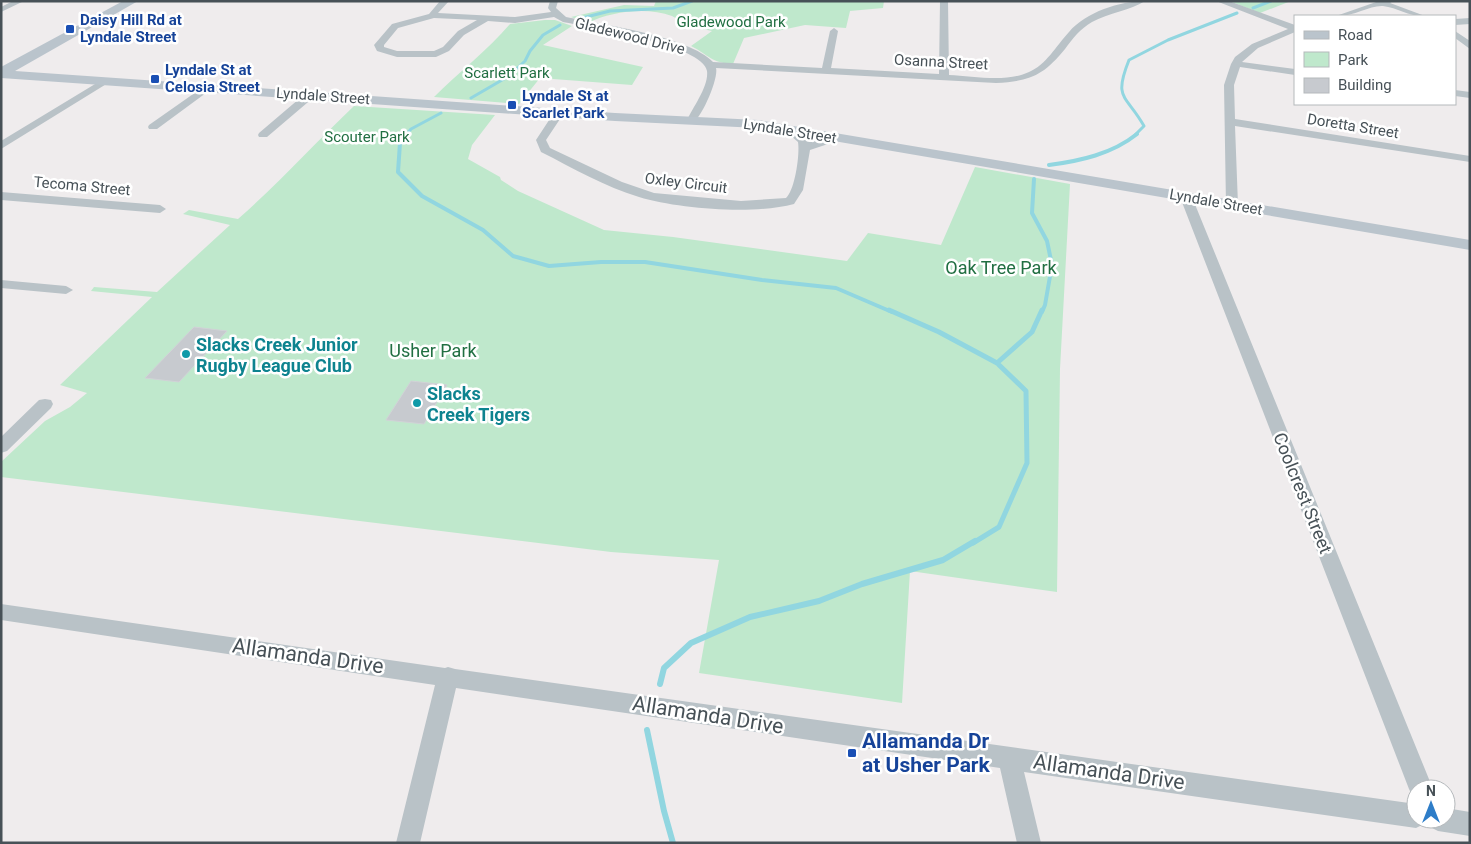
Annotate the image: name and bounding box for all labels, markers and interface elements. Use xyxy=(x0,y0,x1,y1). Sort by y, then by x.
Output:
place label: Daisy Hill Rd at Lyndale Street xyxy=(80,11,182,46)
park label: Gladewood Park xyxy=(676,13,786,31)
street label: Gladewood Drive xyxy=(573,14,687,58)
legend xyxy=(1294,15,1456,105)
marker: Daisy Hill Rd at Lyndale Street xyxy=(64,23,76,35)
text: Road xyxy=(1338,26,1372,44)
street label: Osanna Street xyxy=(893,51,989,73)
text: Park xyxy=(1338,51,1369,69)
place label: Lyndale St at Celosia Street xyxy=(165,61,260,96)
park label: Scarlett Park xyxy=(464,64,550,82)
marker: Lyndale St at Celosia Street xyxy=(149,73,161,85)
text: Building xyxy=(1338,76,1392,94)
street label: Lyndale Street xyxy=(275,84,371,108)
place label: Lyndale St at Scarlet Park xyxy=(522,87,609,122)
marker: Lyndale St at Scarlet Park xyxy=(506,99,518,111)
street label: Doretta Street xyxy=(1306,110,1400,142)
street label: Lyndale Street xyxy=(742,115,838,147)
park label: Scouter Park xyxy=(324,128,410,146)
street label: Oxley Circuit xyxy=(644,169,728,197)
street label: Tecoma Street xyxy=(33,173,131,199)
street label: Lyndale Street xyxy=(1168,185,1264,219)
park label: Oak Tree Park xyxy=(945,257,1057,278)
place label: Slacks Creek Junior Rugby League Club xyxy=(196,334,358,376)
park label: Usher Park xyxy=(389,340,478,361)
marker: Slacks Creek Junior Rugby League Club xyxy=(180,348,192,360)
place label: Slacks Creek Tigers xyxy=(427,383,530,425)
marker: Slacks Creek Tigers xyxy=(411,397,423,409)
street label: Coolcrest Street xyxy=(1269,429,1337,557)
street label: Allamanda Drive xyxy=(231,634,385,678)
street label: Allamanda Drive xyxy=(631,691,785,739)
place label: Allamanda Dr at Usher Park xyxy=(862,729,991,777)
marker: Allamanda Dr at Usher Park xyxy=(846,747,858,759)
street label: Allamanda Drive xyxy=(1032,750,1186,794)
north arrow xyxy=(1406,779,1456,829)
text: N xyxy=(1426,783,1436,799)

